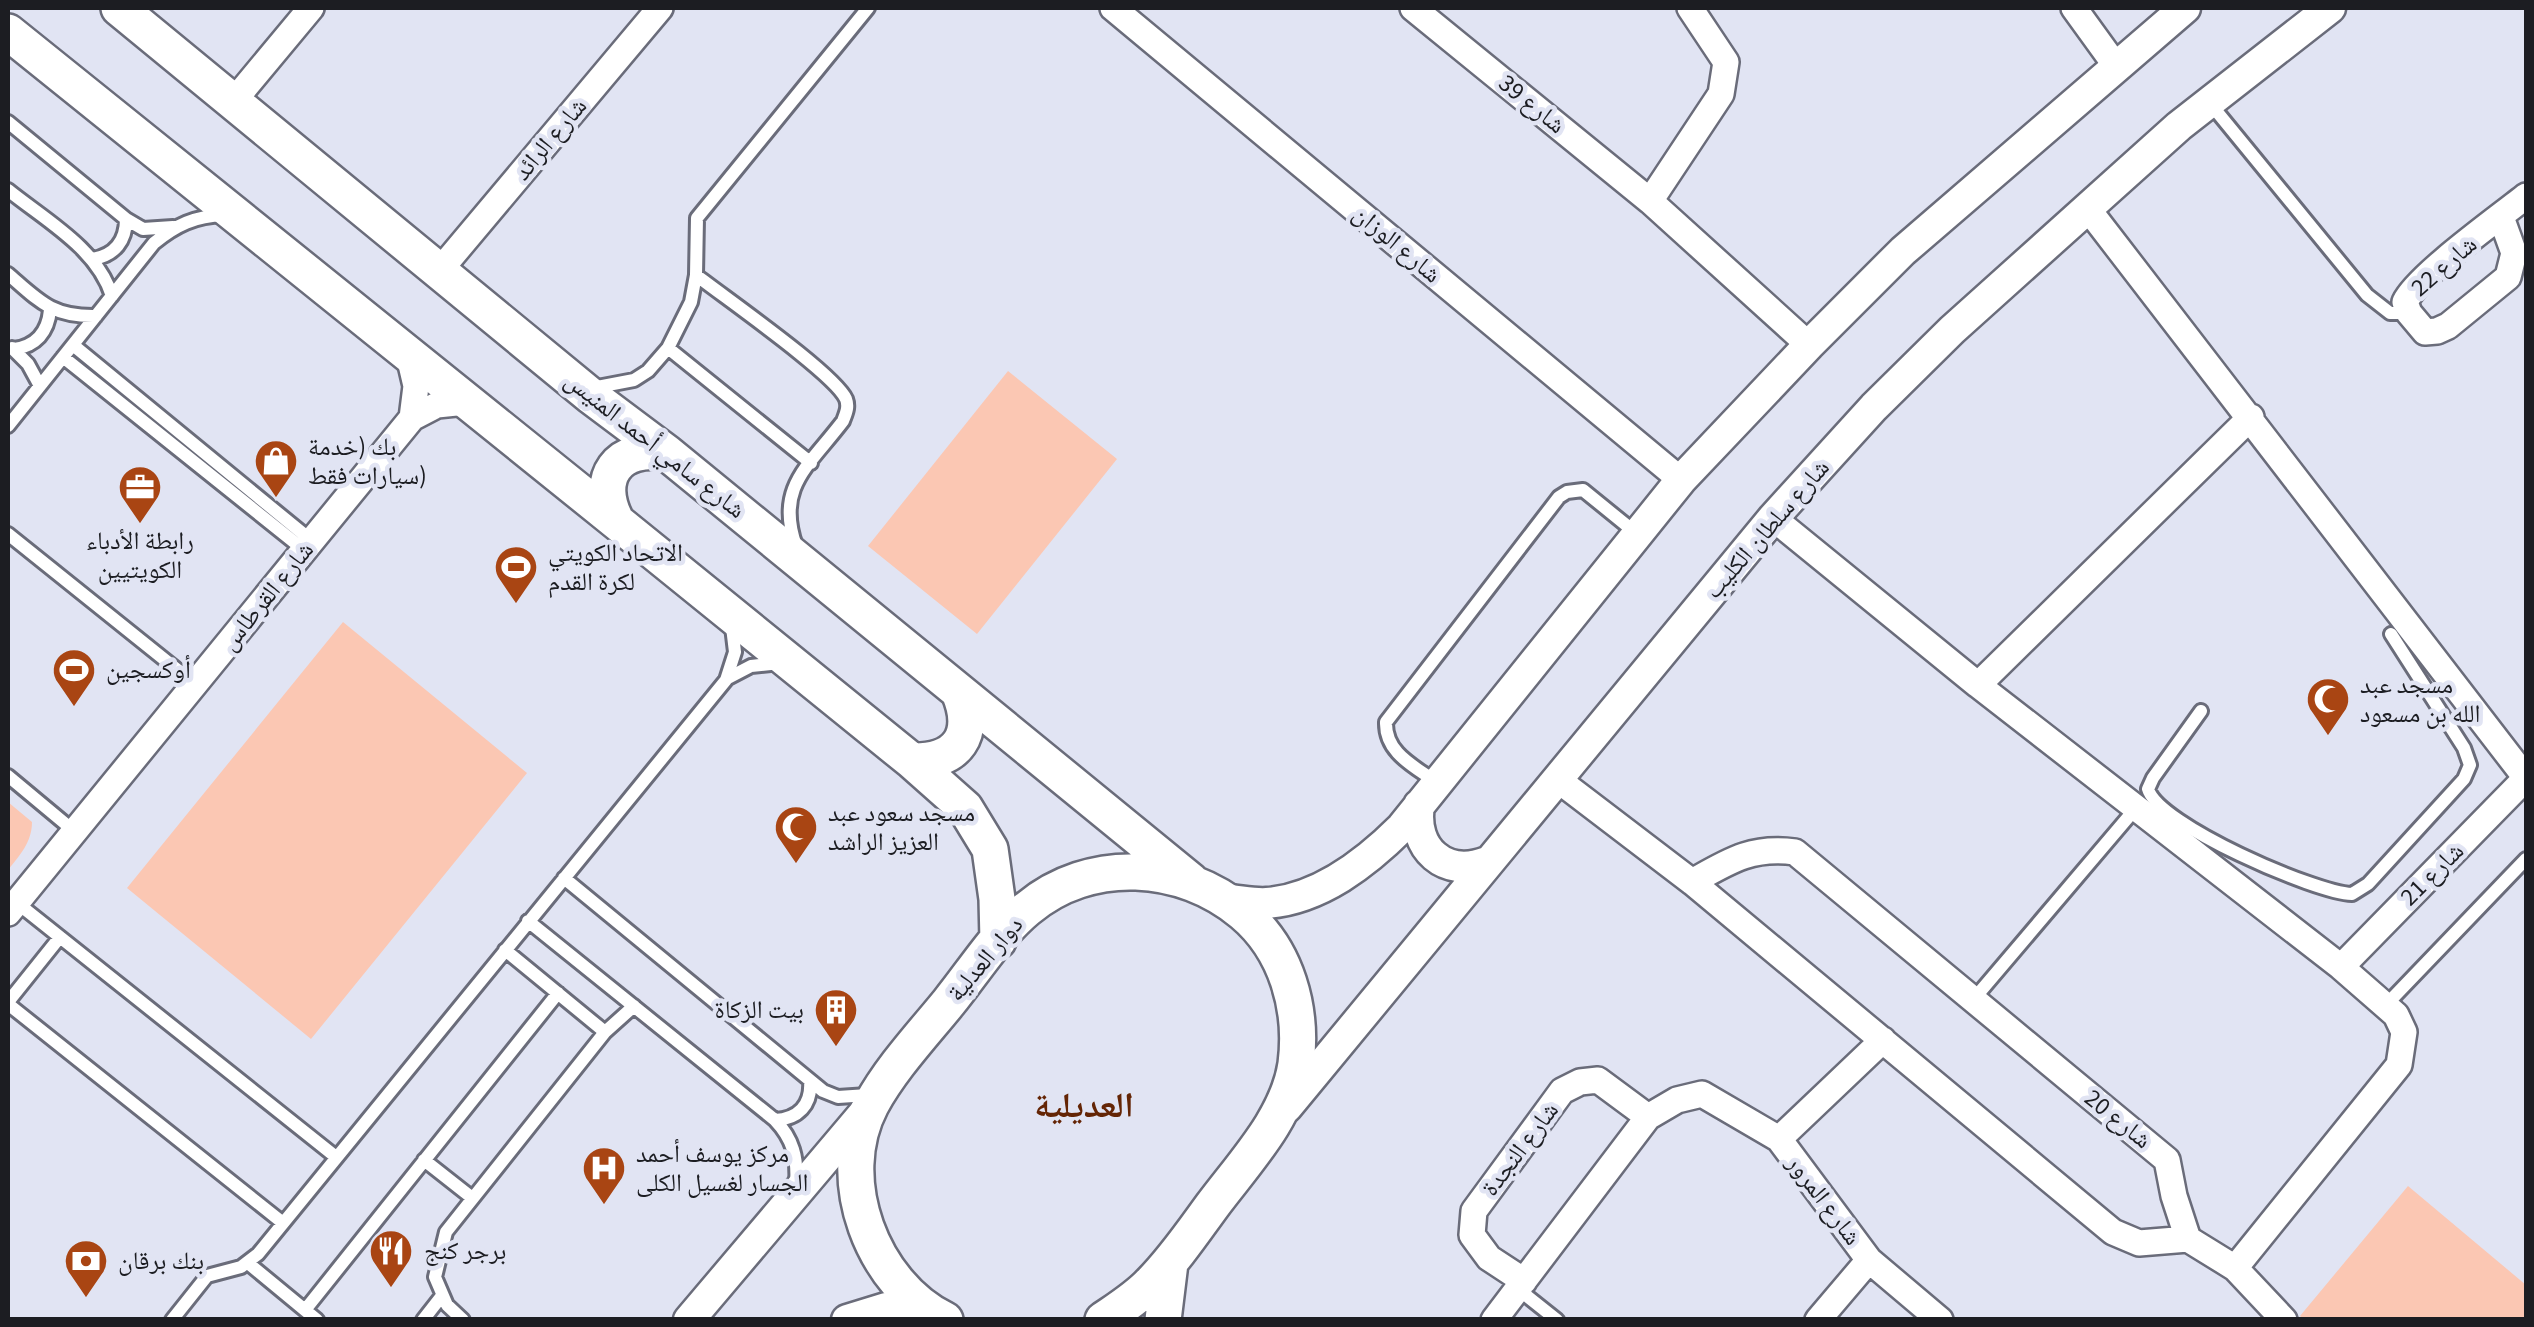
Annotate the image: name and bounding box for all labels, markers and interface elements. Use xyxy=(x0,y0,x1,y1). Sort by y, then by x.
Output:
street label: شارع 39 xyxy=(1491,66,1573,142)
street label: شارع الرائد xyxy=(505,90,595,188)
street label: شارع الوزان xyxy=(1345,196,1449,292)
street label: شارع 22 xyxy=(2403,227,2485,305)
street label: شارع سامي أحمد المنيس xyxy=(556,363,753,528)
place label: بك (خدمة سيارات فقط) xyxy=(308,429,427,494)
shop icon: بك (خدمة سيارات فقط) xyxy=(253,438,299,499)
street label: شارع سلطان الكليب xyxy=(1696,451,1838,607)
office icon: رابطة الأدباء الكويتيين xyxy=(117,464,163,525)
place label: رابطة الأدباء الكويتيين xyxy=(86,523,194,588)
street label: شارع القرطاس xyxy=(212,533,322,659)
place label: الاتحاد الكويتي لكرة القدم xyxy=(548,535,683,600)
sports icon: الاتحاد الكويتي لكرة القدم xyxy=(493,544,539,605)
sports icon: أوكسجين xyxy=(51,647,97,708)
place label: أوكسجين xyxy=(106,652,191,688)
place label: مسجد عبد الله بن مسعود xyxy=(2360,667,2481,732)
mosque icon: مسجد عبد الله بن مسعود xyxy=(2305,676,2351,737)
place label: مسجد سعود عبد العزيز الراشد xyxy=(828,795,975,860)
mosque icon: مسجد سعود عبد العزيز الراشد xyxy=(773,804,819,865)
street label: شارع 21 xyxy=(2392,834,2472,914)
street label: دوار العدلية xyxy=(939,908,1031,1010)
building icon: بيت الزكاة xyxy=(813,987,859,1048)
place label: بيت الزكاة xyxy=(714,992,804,1028)
district label: العديلية xyxy=(1034,1081,1134,1131)
street label: شارع 20 xyxy=(2077,1081,2159,1157)
street label: شارع النجدة xyxy=(1473,1094,1567,1204)
place label: مركز يوسف أحمد الجسار لغسيل الكلى xyxy=(636,1136,808,1201)
hospital icon: مركز يوسف أحمد الجسار لغسيل الكلى xyxy=(581,1145,627,1206)
street label: شارع المرور xyxy=(1777,1146,1870,1253)
restaurant icon: برجر كنج xyxy=(368,1228,414,1289)
place label: برجر كنج xyxy=(424,1233,506,1269)
bank icon: بنك برقان xyxy=(63,1238,109,1299)
place label: بنك برقان xyxy=(118,1243,204,1279)

